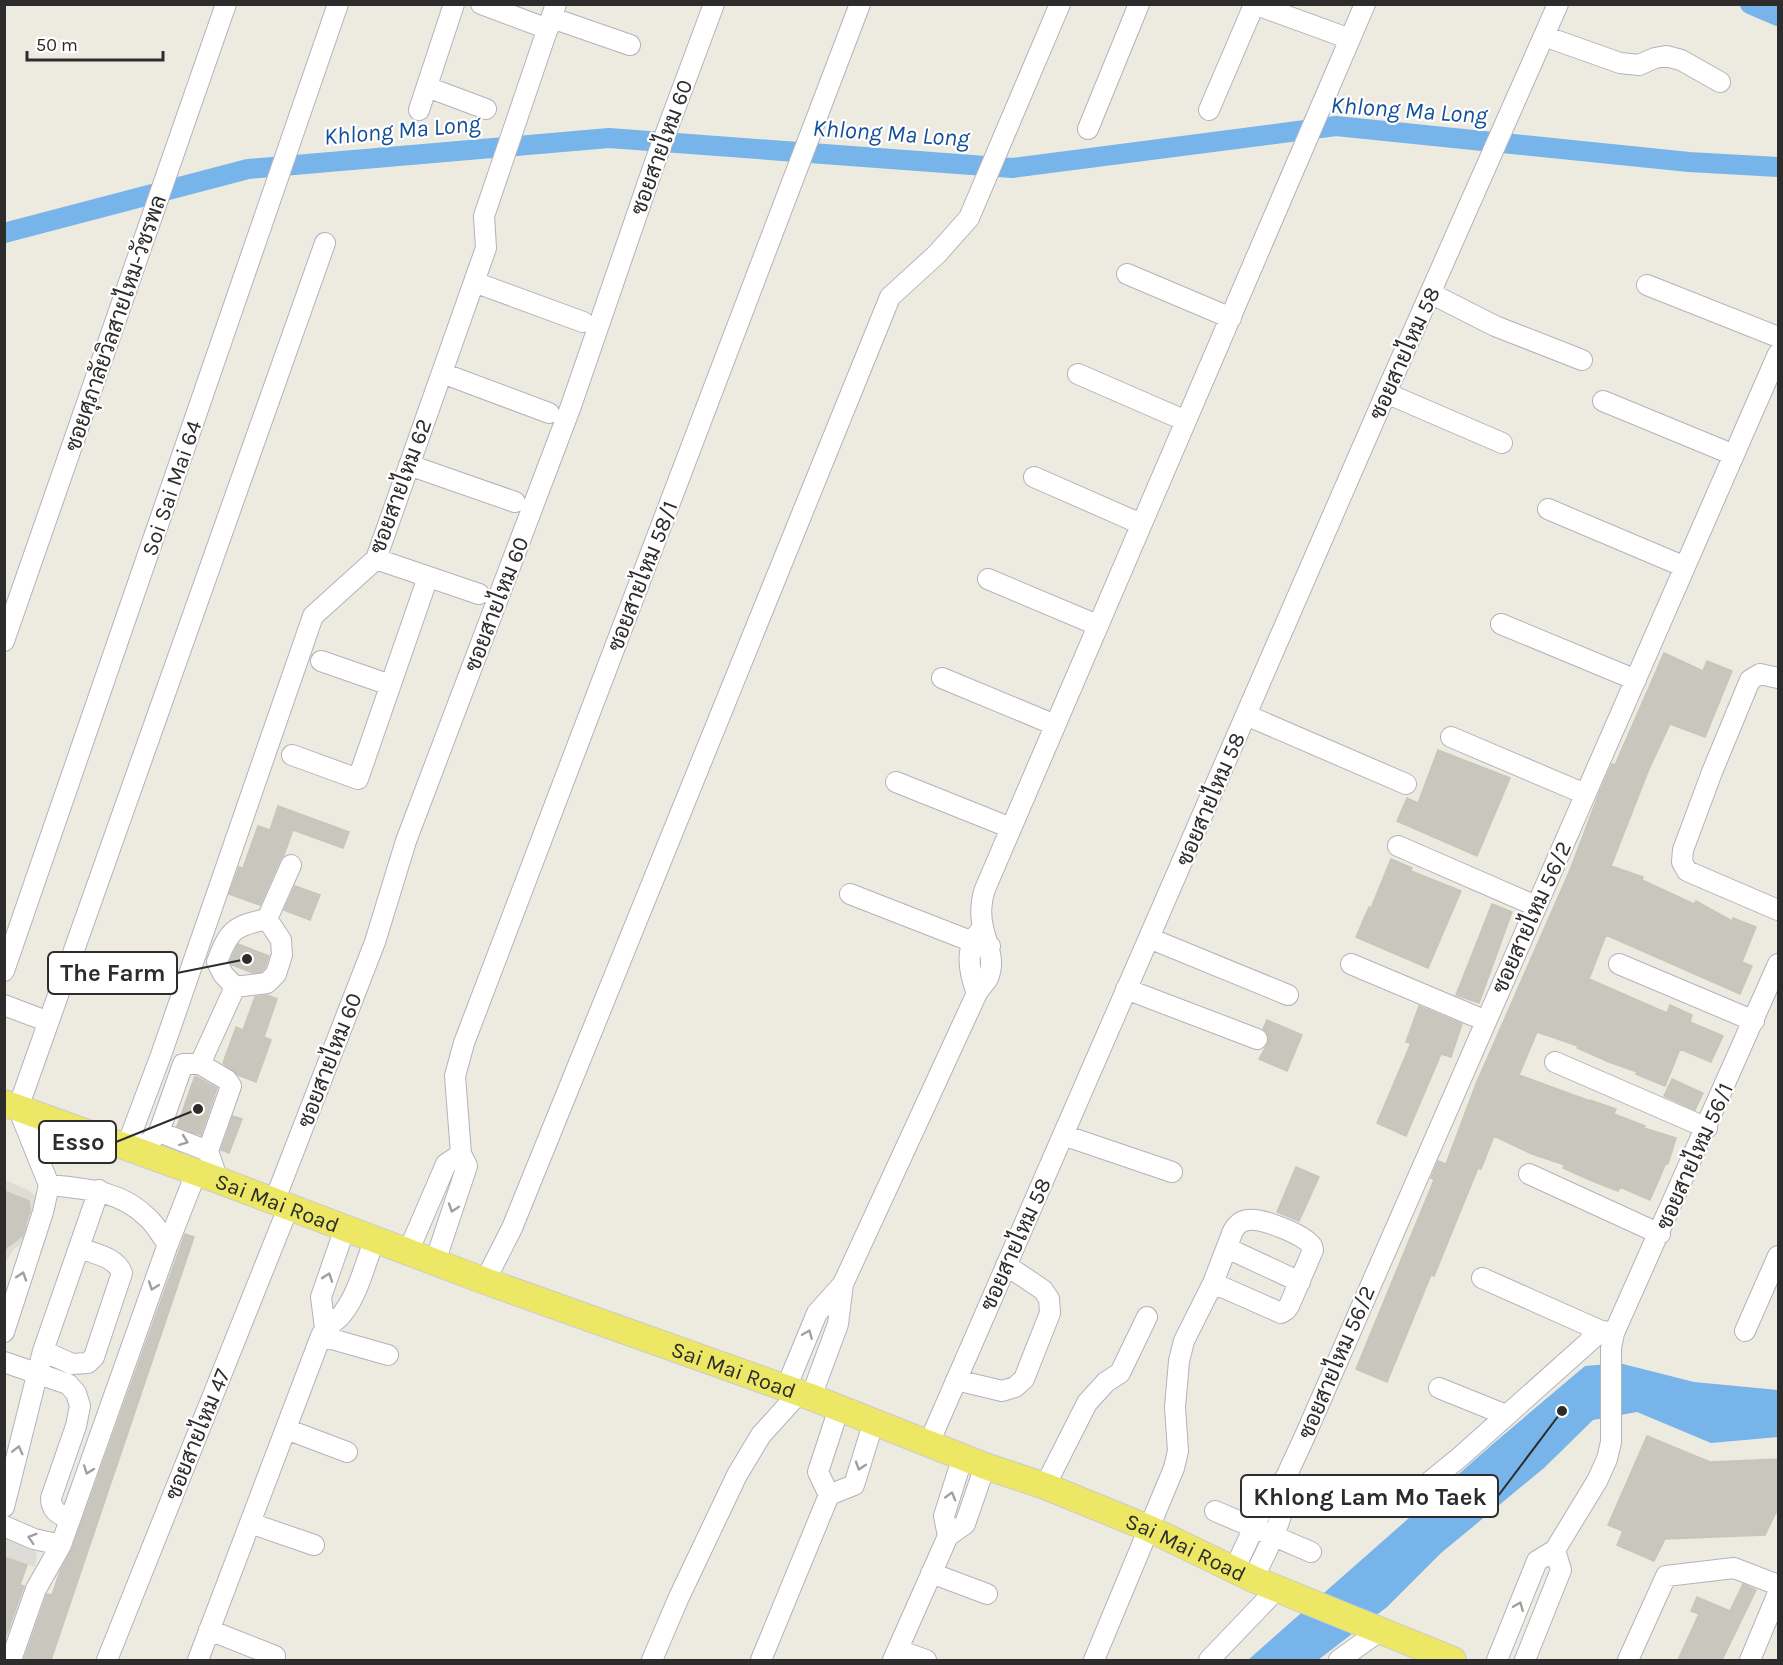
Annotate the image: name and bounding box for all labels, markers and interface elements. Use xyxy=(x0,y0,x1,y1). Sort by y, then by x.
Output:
scale bar xyxy=(27,24,164,62)
text: 50 m xyxy=(36,34,78,56)
street label: ซอยสายไหม 60 xyxy=(624,75,698,219)
water label: Khlong Ma Long xyxy=(1330,91,1489,129)
water label: Khlong Ma Long xyxy=(323,109,482,151)
water label: Khlong Ma Long xyxy=(812,114,971,152)
street label: ซอยศุภาลัยวิลสายไหม-วัชรพล xyxy=(58,191,174,456)
street label: ซอยสายไหม 58 xyxy=(1362,282,1446,424)
street label: ซอยสายไหม 62 xyxy=(363,415,437,557)
street label: Soi Sai Mai 64 xyxy=(137,417,207,560)
street label: ซอยสายไหม 58/1 xyxy=(600,497,684,655)
street label: ซอยสายไหม 60 xyxy=(457,533,535,675)
street label: ซอยสายไหม 58 xyxy=(1169,728,1251,870)
street label: ซอยสายไหม 56/2 xyxy=(1485,837,1577,997)
callout: The Farm xyxy=(48,952,177,994)
text: The Farm xyxy=(60,959,166,987)
street label: ซอยสายไหม 60 xyxy=(290,989,368,1131)
street label: ซอยสายไหม 56/1 xyxy=(1649,1078,1739,1234)
callout: Esso xyxy=(39,1121,116,1163)
text: Esso xyxy=(52,1128,104,1156)
one-way arrow xyxy=(178,1134,189,1147)
street label: Sai Mai Road xyxy=(211,1168,343,1239)
street label: ซอยสายไหม 58 xyxy=(973,1173,1057,1315)
one-way arrow xyxy=(448,1202,460,1213)
one-way arrow xyxy=(15,1271,28,1282)
one-way arrow xyxy=(321,1272,334,1283)
one-way arrow xyxy=(147,1280,160,1291)
street label: ซอยสายไหม 56/2 xyxy=(1291,1281,1381,1443)
one-way arrow xyxy=(801,1329,813,1340)
street label: Sai Mai Road xyxy=(668,1336,799,1405)
street label: ซอยสายไหม 47 xyxy=(158,1364,236,1504)
one-way arrow xyxy=(11,1445,24,1455)
one-way arrow xyxy=(855,1460,867,1471)
one-way arrow xyxy=(82,1464,95,1475)
callout: Khlong Lam Mo Taek xyxy=(1241,1475,1498,1517)
text: Khlong Lam Mo Taek xyxy=(1253,1483,1487,1511)
one-way arrow xyxy=(944,1491,956,1502)
street label: Sai Mai Road xyxy=(1122,1508,1250,1588)
one-way arrow xyxy=(27,1533,38,1545)
one-way arrow xyxy=(1512,1601,1524,1612)

